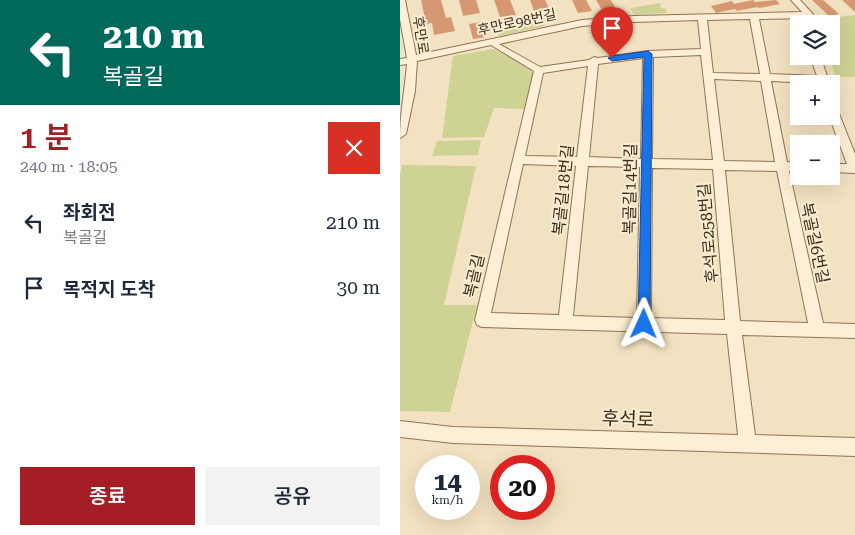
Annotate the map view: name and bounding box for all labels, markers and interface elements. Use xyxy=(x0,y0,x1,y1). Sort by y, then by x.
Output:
street label: 후만로98번길 xyxy=(476,6,558,38)
pin xyxy=(591,7,633,58)
icon: arrive xyxy=(598,14,626,42)
street label: 후만로 xyxy=(410,15,432,55)
map controls xyxy=(790,15,840,185)
button: layers xyxy=(790,15,840,65)
text: 210 m xyxy=(103,16,204,57)
icon: left xyxy=(20,20,85,85)
text: 복골길 xyxy=(103,64,164,89)
button: + xyxy=(790,75,840,125)
text: 1 분 xyxy=(20,120,72,155)
button: close xyxy=(328,122,380,174)
button: − xyxy=(790,135,840,185)
street label: 복골길18번길 xyxy=(549,143,577,237)
street label: 복골길14번길 xyxy=(620,143,640,235)
text: 240 m · 18:05 xyxy=(20,157,118,176)
street label: 후석로258번길 xyxy=(694,182,722,284)
text: 좌회전 xyxy=(63,201,115,224)
street label: 복골길6번길 xyxy=(797,201,833,285)
icon: left xyxy=(20,209,48,237)
text: 210 m xyxy=(326,211,380,234)
text: 복골길 xyxy=(63,228,107,247)
street label: 복골길 xyxy=(460,252,488,300)
icon: arrive xyxy=(20,274,48,302)
text: 30 m xyxy=(337,276,380,299)
text: 목적지 도착 xyxy=(63,278,155,301)
position arrow xyxy=(617,297,669,349)
street label: 후석로 xyxy=(601,407,655,431)
speed limit sign: 20 xyxy=(490,455,555,520)
button: 종료 xyxy=(20,467,195,525)
button: 공유 xyxy=(205,467,380,525)
text: 14 xyxy=(433,467,462,496)
text: km/h xyxy=(431,493,464,507)

